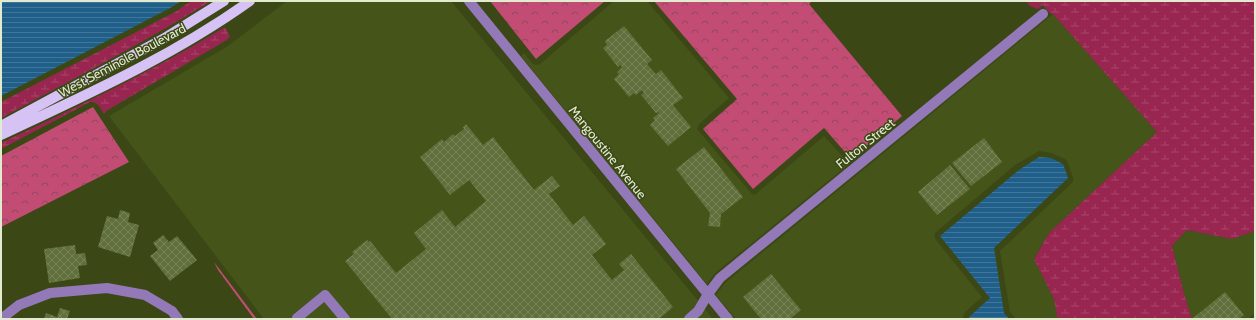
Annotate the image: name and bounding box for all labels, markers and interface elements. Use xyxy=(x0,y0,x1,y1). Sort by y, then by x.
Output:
street label: West Seminole Boulevard xyxy=(56,20,188,100)
street label: Mangoustine Avenue xyxy=(566,102,651,202)
street label: Fulton Street xyxy=(832,114,898,172)

